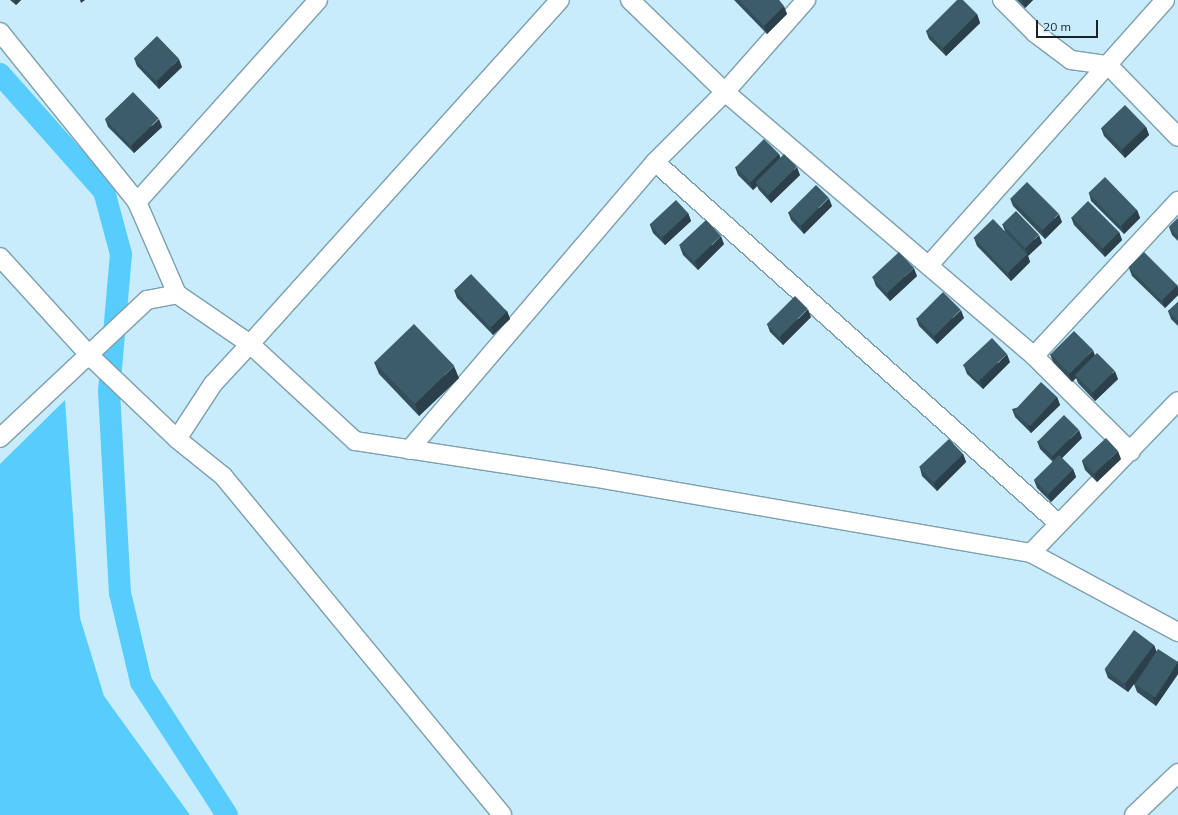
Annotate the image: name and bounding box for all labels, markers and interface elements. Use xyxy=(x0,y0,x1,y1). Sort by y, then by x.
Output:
scale bar xyxy=(1038,12,1100,38)
text: 20 m xyxy=(1043,19,1071,34)

